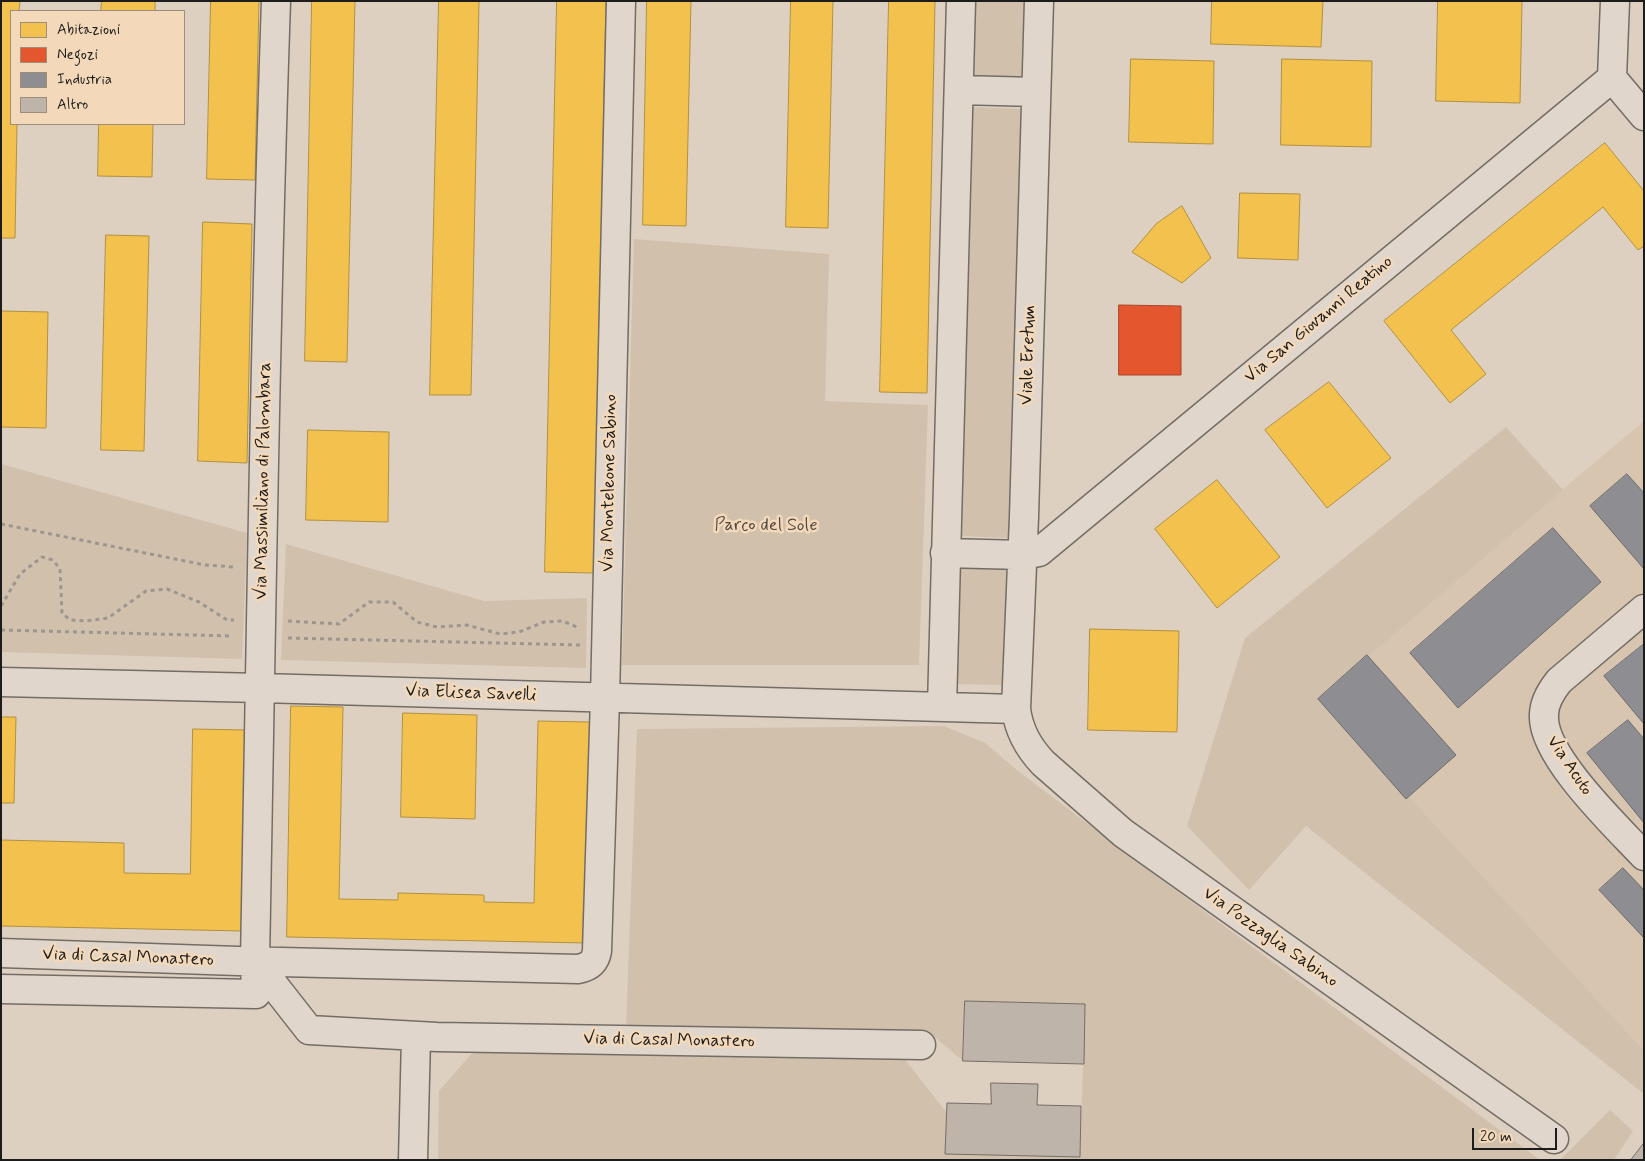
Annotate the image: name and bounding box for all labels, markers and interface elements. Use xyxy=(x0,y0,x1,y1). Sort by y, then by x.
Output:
legend xyxy=(10,10,185,125)
text: Abitazioni xyxy=(57,20,120,40)
text: Negozi xyxy=(57,45,98,65)
text: Industria xyxy=(57,70,112,90)
text: Altro xyxy=(57,95,88,115)
street label: Via San Giovanni Reatino xyxy=(1240,252,1398,388)
street label: Viale Eretum xyxy=(1016,305,1042,405)
street label: Via Massimiliano di Palombara xyxy=(251,362,277,600)
street label: Via Monteleone Sabino xyxy=(598,394,622,572)
park label: Parco del Sole xyxy=(714,515,818,537)
street label: Via Elisea Savelli xyxy=(405,681,537,707)
street label: Via Acuto xyxy=(1541,732,1597,800)
street label: Via Pozzaglia Sabino xyxy=(1198,883,1342,993)
street label: Via di Casal Monastero xyxy=(42,944,214,972)
street label: Via di Casal Monastero xyxy=(583,1029,755,1053)
scale bar xyxy=(1475,1118,1560,1150)
text: 20 m xyxy=(1480,1127,1512,1147)

